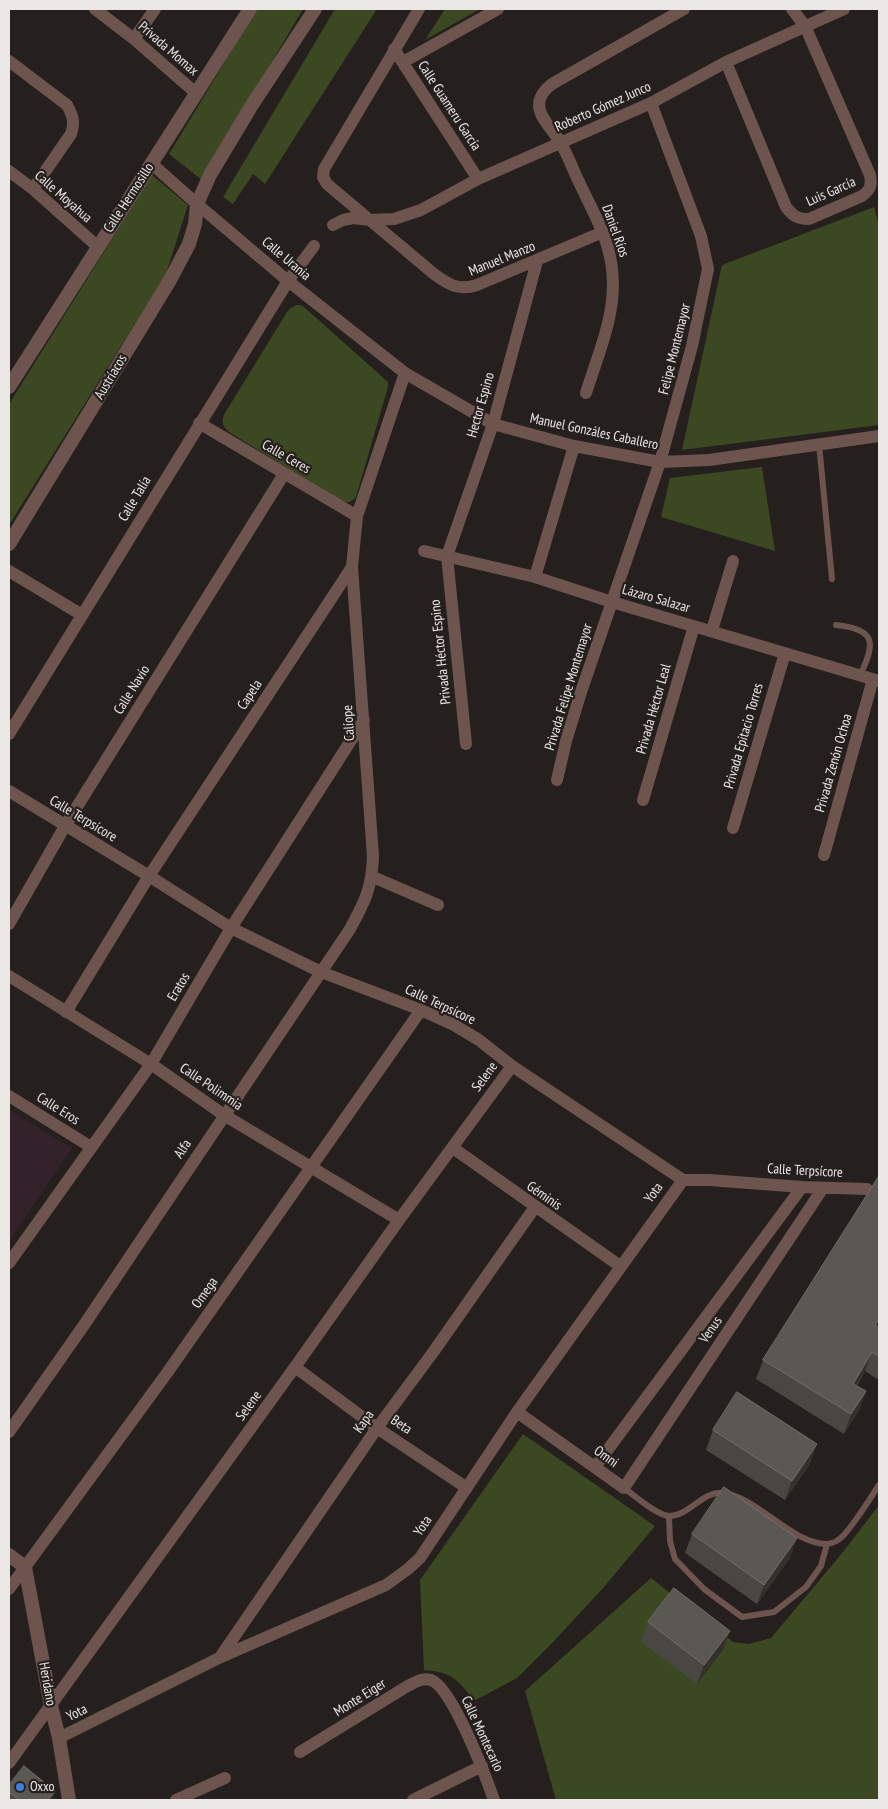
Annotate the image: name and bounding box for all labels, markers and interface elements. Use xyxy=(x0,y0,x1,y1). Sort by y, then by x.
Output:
street label: Privada Momax xyxy=(135,18,201,80)
street label: Calle Guameru García xyxy=(414,58,484,154)
street label: Roberto Gómez Junco xyxy=(552,78,654,136)
street label: Calle Hermosillo xyxy=(100,160,158,236)
street label: Calle Moyahua xyxy=(31,167,95,227)
street label: Luis García xyxy=(804,174,858,210)
street label: Daniel Ríos xyxy=(598,202,632,260)
street label: Calle Urania xyxy=(258,234,314,284)
street label: Manuel Manzo xyxy=(466,238,538,280)
street label: Felipe Montemayor xyxy=(656,302,694,396)
street label: Austríacos xyxy=(91,352,131,402)
street label: Hector Espino xyxy=(464,371,498,439)
street label: Manuel Gonzáles Caballero xyxy=(528,410,660,454)
street label: Calle Ceres xyxy=(259,436,313,478)
street label: Calle Talía xyxy=(115,473,155,525)
street label: Lázaro Salazar xyxy=(620,581,692,617)
street label: Privada Héctor Espino xyxy=(427,599,455,705)
street label: Privada Felipe Montemayor xyxy=(542,622,596,752)
street label: Calle Navío xyxy=(110,662,154,718)
street label: Privada Héctor Leal xyxy=(633,662,675,756)
street label: Capela xyxy=(234,677,266,713)
street label: Privada Epitacio Torres xyxy=(721,681,767,791)
street label: Calíope xyxy=(339,704,359,742)
street label: Privada Zenón Ochoa xyxy=(812,712,856,814)
street label: Calle Terpsícore xyxy=(46,792,120,846)
street label: Eratos xyxy=(164,970,194,1004)
street label: Calle Terpsícore xyxy=(402,981,478,1029)
street label: Selene xyxy=(469,1059,501,1095)
street label: Calle Polimmia xyxy=(176,1060,246,1114)
street label: Calle Eros xyxy=(33,1089,83,1129)
street label: Alfa xyxy=(171,1136,195,1162)
street label: Calle Terpsícore xyxy=(767,1161,843,1181)
street label: Géminis xyxy=(523,1178,565,1214)
street label: Yota xyxy=(641,1180,667,1206)
street label: Omega xyxy=(188,1274,222,1312)
street label: Venus xyxy=(696,1313,726,1347)
street label: Selene xyxy=(233,1388,265,1424)
street label: Kapa xyxy=(350,1407,378,1437)
street label: Beta xyxy=(387,1412,415,1438)
street label: Omni xyxy=(591,1443,621,1471)
street label: Yota xyxy=(410,1513,436,1539)
street label: Heridano xyxy=(35,1661,59,1707)
street label: Monte Eiger xyxy=(331,1675,389,1721)
street label: Calle Montecarlo xyxy=(457,1694,507,1774)
street label: Yota xyxy=(64,1701,90,1725)
place label: Oxxo xyxy=(30,1779,54,1795)
marker: Oxxo xyxy=(14,1781,26,1793)

